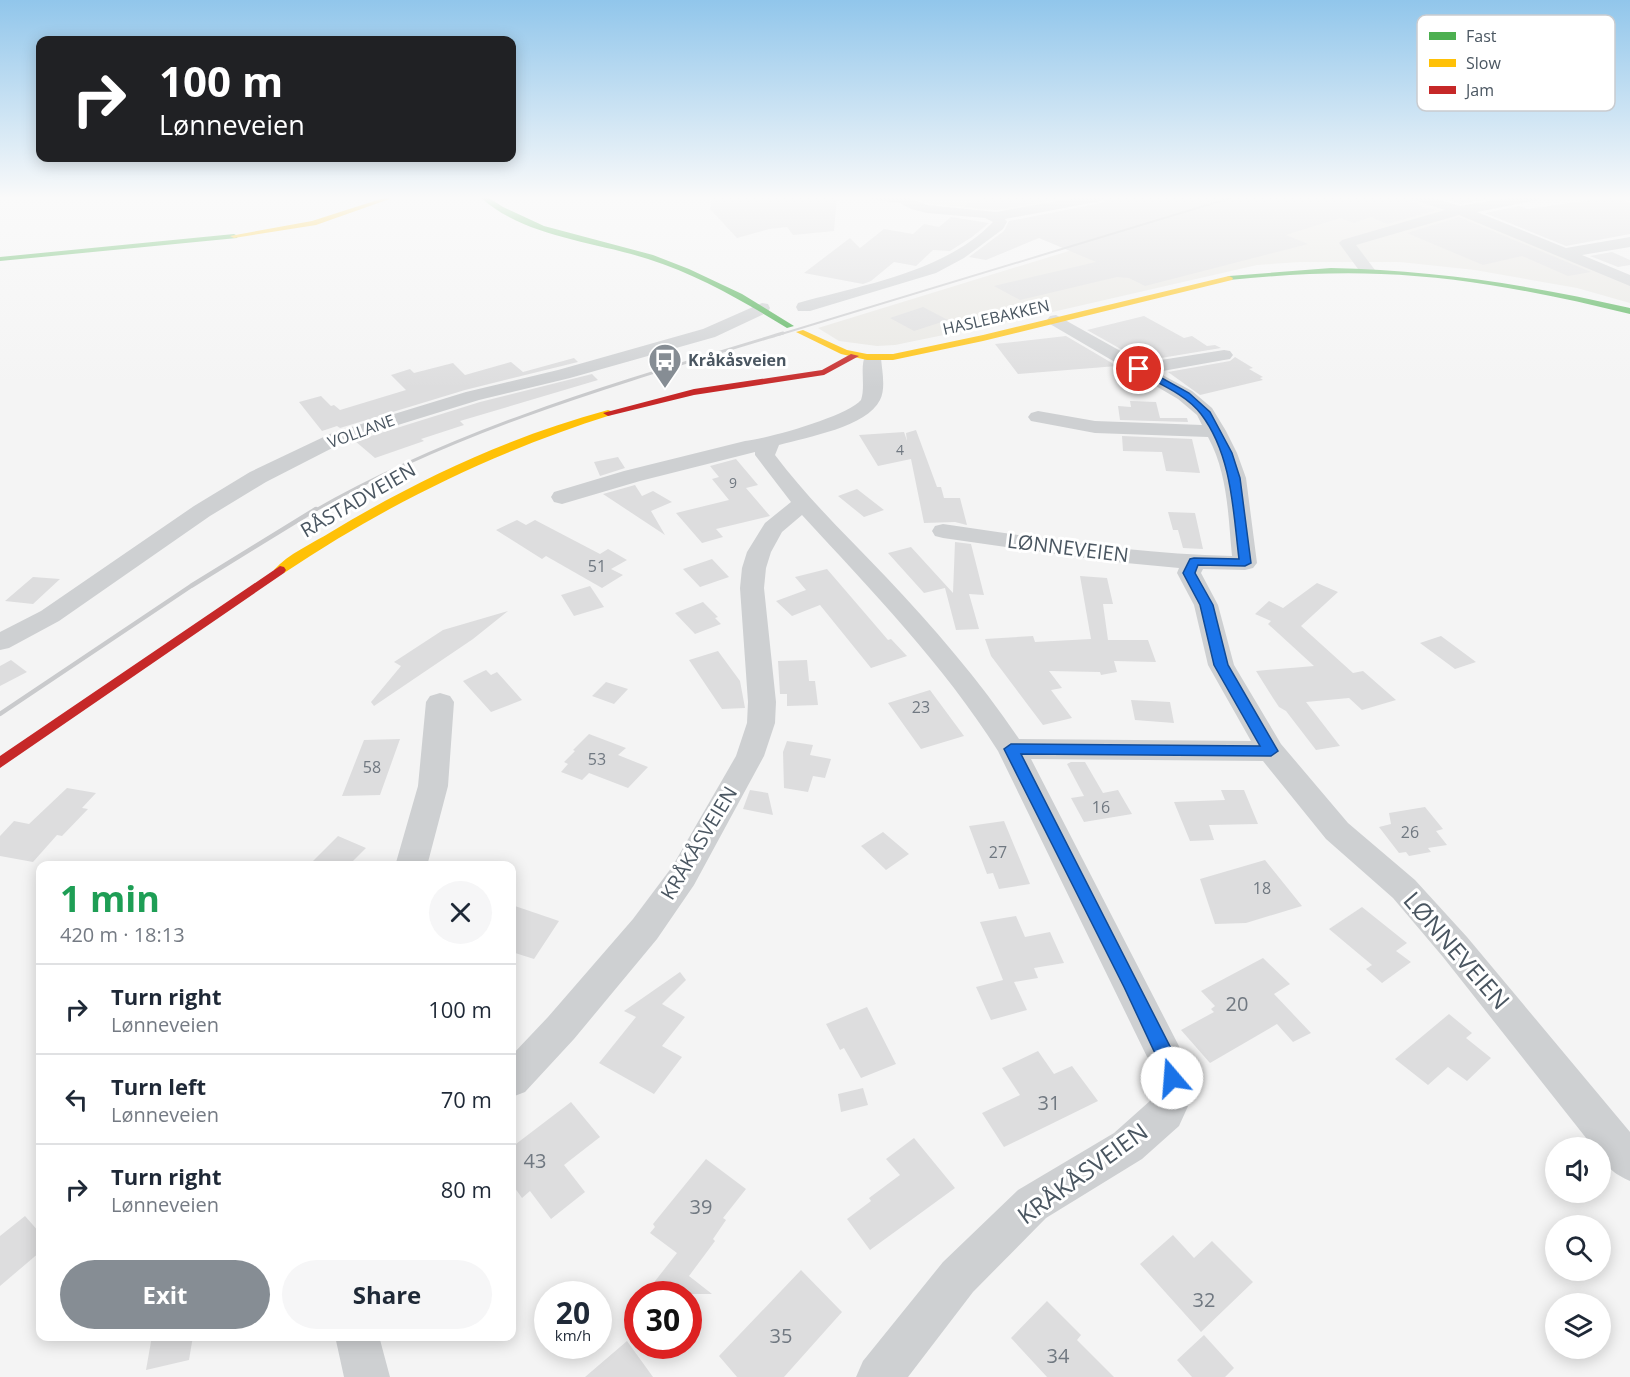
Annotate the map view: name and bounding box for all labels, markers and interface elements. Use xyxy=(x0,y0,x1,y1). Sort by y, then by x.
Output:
legend xyxy=(1417,15,1615,111)
text: Fast xyxy=(1466,25,1497,47)
text: 100 m xyxy=(159,52,283,109)
text: Slow xyxy=(1466,52,1501,74)
icon: right xyxy=(60,60,138,138)
text: Jam xyxy=(1464,79,1494,101)
text: Lønneveien xyxy=(159,106,305,143)
street label: HASLEBAKKEN xyxy=(940,294,1052,340)
bus stop icon: Kråkåsveien xyxy=(647,342,683,389)
pin xyxy=(1113,343,1164,394)
place label: Kråkåsveien xyxy=(688,349,787,371)
icon: arrive xyxy=(1122,352,1155,385)
street label: VOLLANE xyxy=(324,409,398,453)
house number: 4 xyxy=(896,440,904,459)
street label: RÅSTADVEIEN xyxy=(295,456,420,543)
house number: 9 xyxy=(729,473,737,492)
street label: LØNNEVEIEN xyxy=(1006,527,1130,568)
house number: 51 xyxy=(588,555,606,577)
house number: 23 xyxy=(912,696,930,718)
house number: 53 xyxy=(588,748,606,770)
house number: 58 xyxy=(363,756,381,778)
street label: KRÅKÅSVEIEN xyxy=(654,781,743,905)
house number: 16 xyxy=(1092,796,1110,818)
house number: 26 xyxy=(1401,821,1419,843)
house number: 27 xyxy=(989,841,1007,863)
text: 1 min xyxy=(60,874,160,923)
house number: 18 xyxy=(1253,877,1271,899)
button: close xyxy=(429,881,492,944)
street label: LØNNEVEIEN xyxy=(1397,884,1518,1016)
text: 420 m · 18:13 xyxy=(60,921,185,948)
text: Turn right xyxy=(111,981,222,1011)
house number: 20 xyxy=(1226,990,1248,1017)
icon: right xyxy=(60,993,93,1026)
text: 100 m xyxy=(428,994,492,1024)
text: Lønneveien xyxy=(111,1011,219,1038)
position arrow xyxy=(1140,1046,1204,1110)
text: Turn left xyxy=(111,1071,206,1101)
icon: left xyxy=(60,1083,93,1116)
text: 70 m xyxy=(441,1084,492,1114)
house number: 31 xyxy=(1038,1089,1060,1116)
text: Lønneveien xyxy=(111,1101,219,1128)
street label: KRÅKÅSVEIEN xyxy=(1010,1114,1154,1231)
map controls xyxy=(1545,1137,1611,1359)
button: sound xyxy=(1545,1137,1611,1203)
house number: 43 xyxy=(524,1147,546,1174)
text: Turn right xyxy=(111,1161,222,1191)
icon: right xyxy=(60,1173,93,1206)
text: 80 m xyxy=(441,1174,492,1204)
text: Lønneveien xyxy=(111,1191,219,1218)
house number: 39 xyxy=(690,1193,712,1220)
button: search xyxy=(1545,1215,1611,1281)
button: Exit xyxy=(60,1260,270,1329)
button: Share xyxy=(282,1260,492,1329)
speed limit sign: 30 xyxy=(624,1281,702,1359)
house number: 32 xyxy=(1193,1286,1215,1313)
text: 20 xyxy=(556,1292,590,1333)
button: layers xyxy=(1545,1293,1611,1359)
house number: 35 xyxy=(770,1322,792,1349)
text: km/h xyxy=(555,1325,591,1345)
house number: 34 xyxy=(1047,1342,1070,1369)

